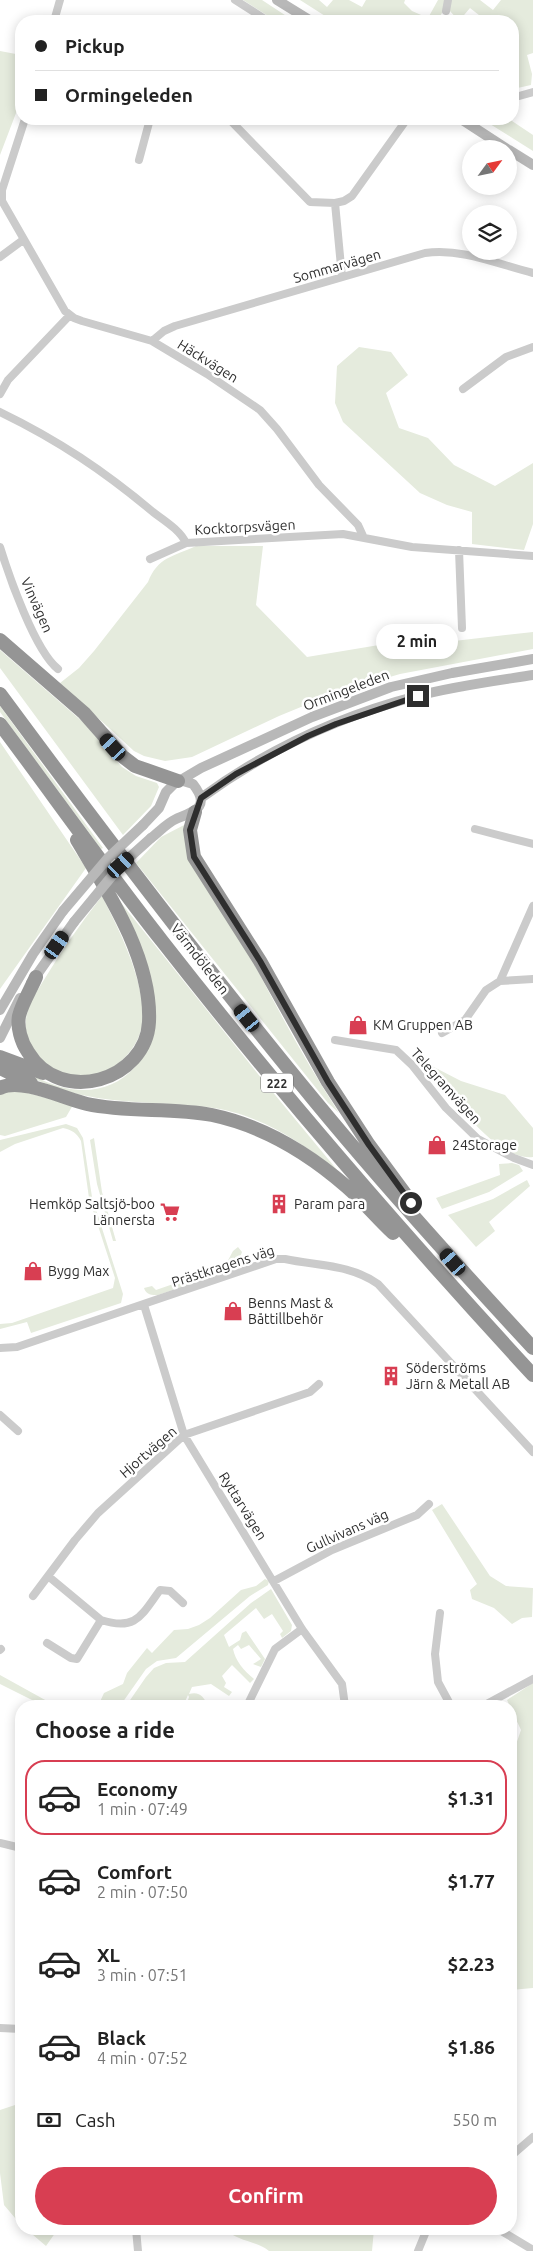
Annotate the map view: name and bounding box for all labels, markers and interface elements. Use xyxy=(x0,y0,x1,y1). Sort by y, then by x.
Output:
text: Pickup xyxy=(65,35,125,57)
text: Ormingeleden xyxy=(65,84,193,106)
north arrow xyxy=(462,140,518,195)
map controls xyxy=(462,140,517,260)
button: layers xyxy=(462,205,517,260)
street label: Sommarvägen xyxy=(291,246,383,286)
street label: Häckvägen xyxy=(175,336,241,386)
street label: Kocktorpsvägen xyxy=(194,516,296,538)
street label: Vinvägen xyxy=(18,575,56,635)
callout: 2 min xyxy=(377,624,459,658)
text: 2 min xyxy=(397,632,437,650)
street label: Ormingeleden xyxy=(301,666,391,714)
route end xyxy=(407,685,429,707)
car xyxy=(97,731,128,763)
car xyxy=(104,849,137,881)
street label: Värmdöleden xyxy=(168,921,232,997)
car xyxy=(42,928,71,962)
car xyxy=(231,1002,262,1034)
shop icon: KM Gruppen AB xyxy=(347,1014,369,1036)
place label: KM Gruppen AB xyxy=(373,1017,473,1033)
street label: Telegramvägen xyxy=(408,1045,484,1127)
road number: 222 xyxy=(261,1074,293,1092)
shop icon: 24Storage xyxy=(426,1134,448,1156)
place label: 24Storage xyxy=(452,1137,517,1153)
route start xyxy=(400,1192,422,1214)
building icon: Param para xyxy=(268,1193,290,1215)
place label: Hemköp Saltsjö-boo Lännersta xyxy=(29,1196,155,1228)
place label: Param para xyxy=(294,1196,365,1212)
supermarket icon: Hemköp Saltsjö-boo Lännersta xyxy=(159,1201,181,1223)
street label: Prästkragens väg xyxy=(170,1242,276,1290)
car xyxy=(437,1246,468,1278)
shop icon: Bygg Max xyxy=(22,1260,44,1282)
place label: Bygg Max xyxy=(48,1263,109,1279)
place label: Benns Mast & Båttillbehör xyxy=(248,1295,334,1327)
shop icon: Benns Mast & Båttillbehör xyxy=(222,1300,244,1322)
place label: Söderströms Järn & Metall AB xyxy=(406,1360,510,1392)
building icon: Söderströms Järn & Metall AB xyxy=(380,1365,402,1387)
street label: Hjortvägen xyxy=(116,1423,180,1481)
street label: Ryttarvägen xyxy=(216,1469,270,1543)
street label: Gullvivans väg xyxy=(303,1506,391,1556)
text: Choose a ride xyxy=(35,1717,175,1742)
icon: car xyxy=(37,1775,82,1820)
text: Economy xyxy=(97,1778,178,1800)
text: $1.31 xyxy=(447,1787,495,1809)
text: 1 min · 07:49 xyxy=(97,1800,188,1818)
icon: car xyxy=(37,1858,82,1903)
text: Comfort xyxy=(97,1861,172,1883)
text: $1.77 xyxy=(447,1870,495,1892)
text: 2 min · 07:50 xyxy=(97,1883,188,1901)
icon: car xyxy=(37,1941,82,1986)
text: XL xyxy=(97,1944,120,1966)
text: $2.23 xyxy=(447,1953,495,1975)
text: 3 min · 07:51 xyxy=(97,1966,188,1984)
icon: car xyxy=(37,2024,82,2069)
text: Black xyxy=(97,2027,146,2049)
text: $1.86 xyxy=(447,2036,495,2058)
text: 4 min · 07:52 xyxy=(97,2049,188,2067)
icon: cash xyxy=(35,2106,63,2134)
text: Cash xyxy=(75,2109,116,2131)
text: 550 m xyxy=(452,2111,497,2129)
button: Confirm xyxy=(35,2167,497,2225)

